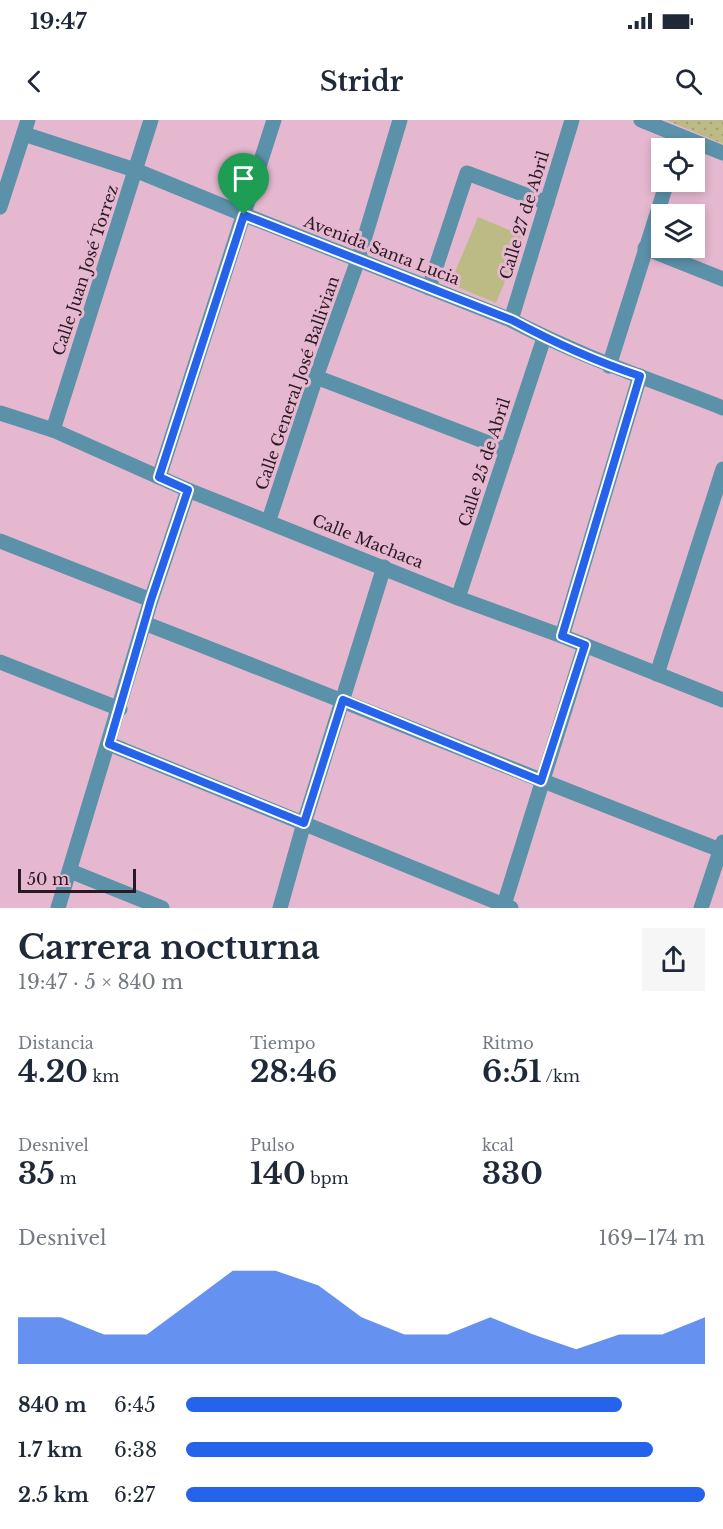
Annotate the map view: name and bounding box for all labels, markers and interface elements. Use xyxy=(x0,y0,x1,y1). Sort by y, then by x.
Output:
text: 19:47 xyxy=(30,8,87,35)
icon: back xyxy=(18,65,51,98)
text: Stridr xyxy=(320,65,403,98)
icon: search xyxy=(672,65,705,98)
map controls xyxy=(651,138,705,258)
button: locate xyxy=(651,138,705,192)
street label: Calle 27 de Abril xyxy=(495,148,553,282)
pin xyxy=(218,153,269,215)
icon: arrive xyxy=(227,162,260,195)
street label: Calle Juan José Torrez xyxy=(48,182,122,358)
button: layers xyxy=(651,204,705,258)
street label: Avenida Santa Lucia xyxy=(300,211,463,289)
street label: Calle General José Ballivian xyxy=(251,273,343,493)
street label: Calle 25 de Abril xyxy=(454,395,514,529)
street label: Calle Machaca xyxy=(310,510,427,572)
scale bar xyxy=(18,866,136,894)
text: 50 m xyxy=(27,869,69,889)
text: Carrera nocturna xyxy=(18,927,320,968)
button: share xyxy=(642,928,705,991)
text: 19:47 · 5 × 840 m xyxy=(18,970,183,994)
text: Distancia xyxy=(18,1033,94,1053)
text: Tiempo xyxy=(250,1033,315,1053)
text: Ritmo xyxy=(482,1033,534,1053)
text: 4.20 xyxy=(18,1053,88,1090)
text: 28:46 xyxy=(250,1053,337,1090)
text: 6:51 xyxy=(482,1053,542,1090)
text: km xyxy=(88,1066,120,1086)
text: /km xyxy=(542,1066,580,1086)
text: Desnivel xyxy=(18,1135,89,1155)
text: Pulso xyxy=(250,1135,295,1155)
text: kcal xyxy=(482,1135,514,1155)
text: 35 xyxy=(18,1155,55,1192)
text: 140 xyxy=(250,1155,306,1192)
text: 330 xyxy=(482,1155,543,1192)
text: m xyxy=(55,1168,77,1188)
text: bpm xyxy=(306,1168,349,1188)
text: Desnivel xyxy=(18,1226,106,1250)
text: 169–174 m xyxy=(598,1226,705,1250)
text: 840 m xyxy=(18,1393,87,1417)
text: 6:45 xyxy=(114,1393,156,1417)
text: 1.7 km xyxy=(18,1438,83,1462)
text: 6:38 xyxy=(114,1438,157,1462)
text: 2.5 km xyxy=(18,1483,89,1507)
text: 6:27 xyxy=(114,1483,155,1507)

